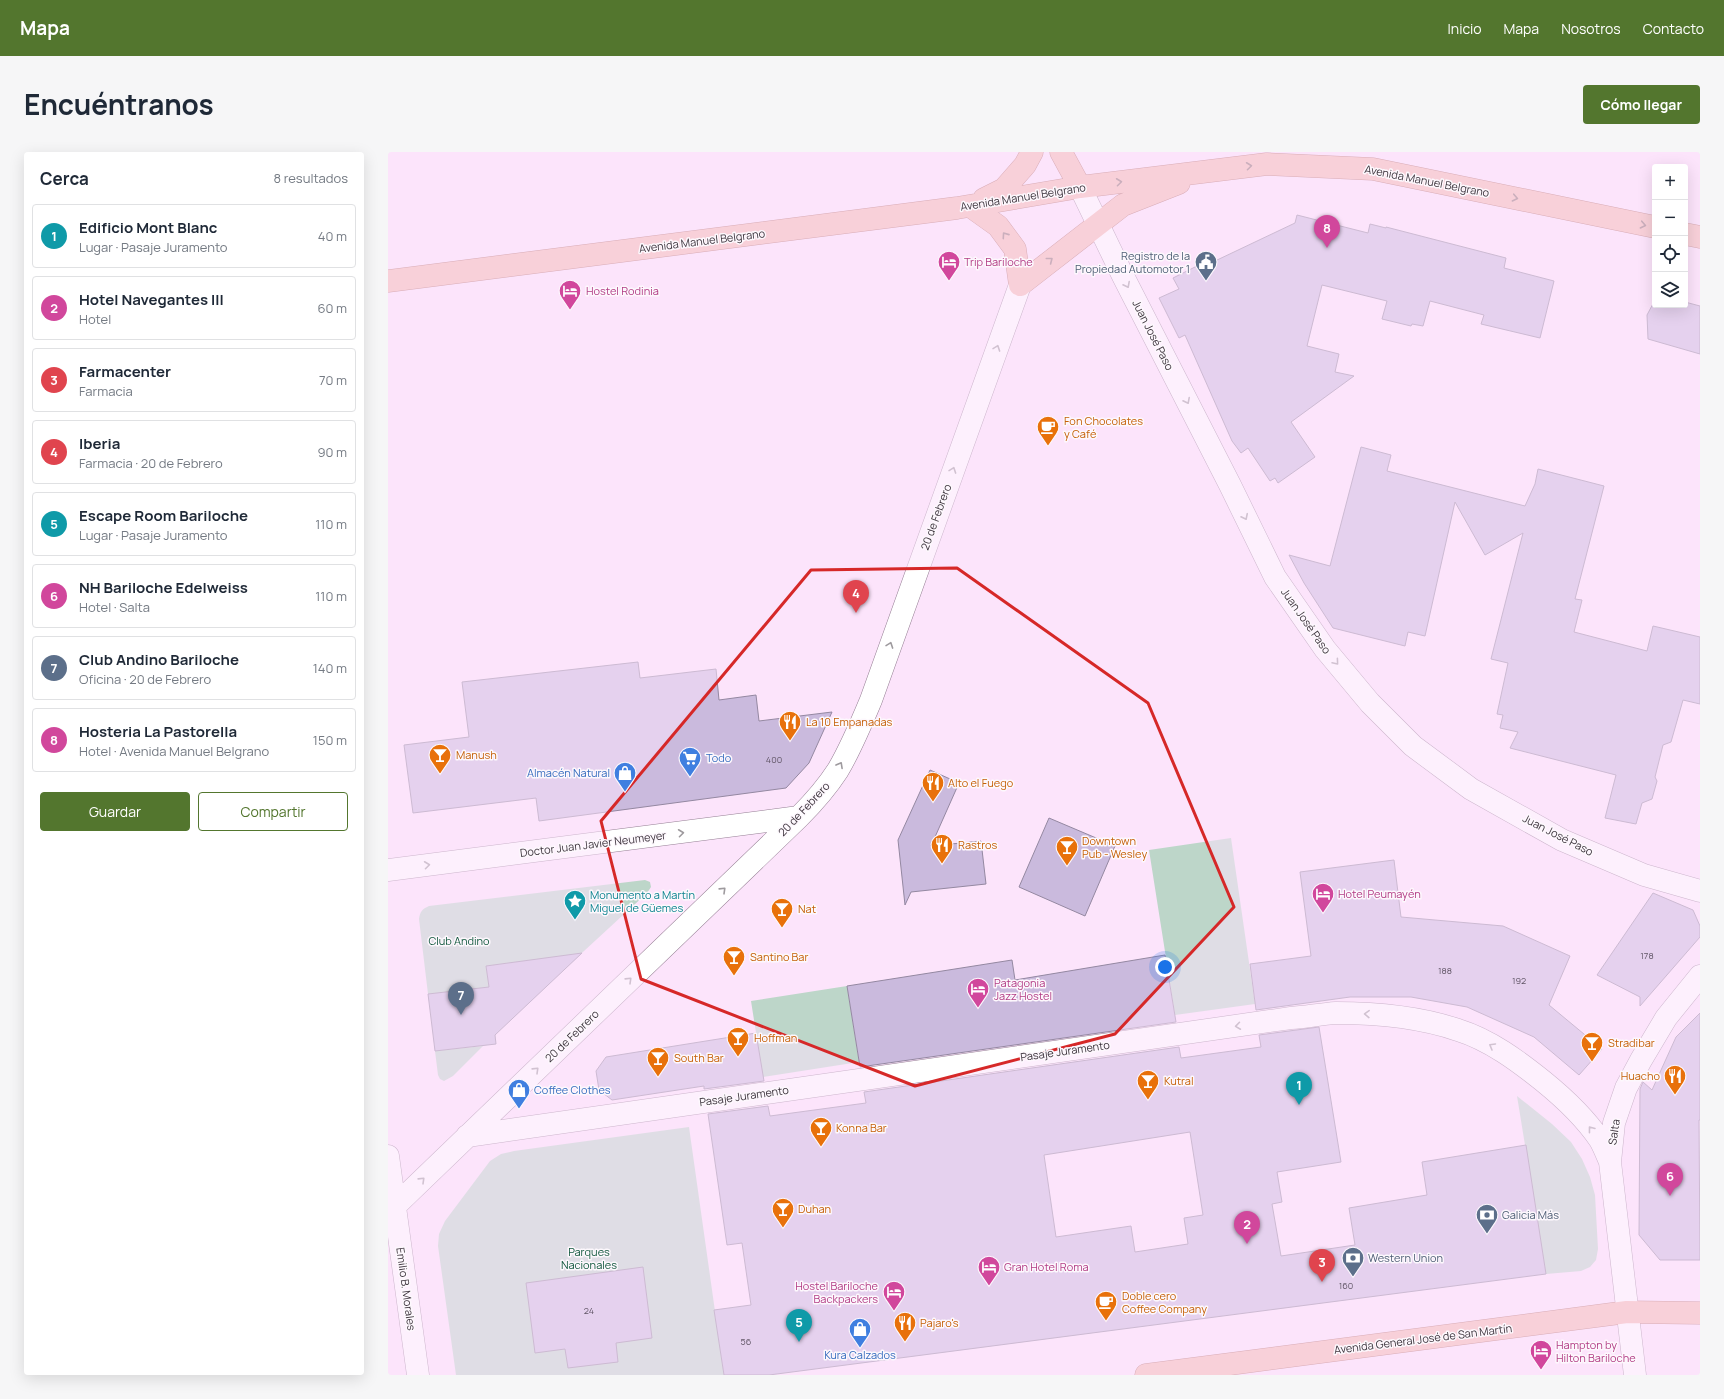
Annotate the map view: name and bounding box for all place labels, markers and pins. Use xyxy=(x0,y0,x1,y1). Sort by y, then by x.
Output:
pin: 8 xyxy=(1314,215,1340,248)
place label: Registro de la Propiedad Automotor 1 xyxy=(1075,248,1190,276)
hotel icon: Trip Bariloche xyxy=(936,249,962,282)
public building icon: Registro de la Propiedad Automotor 1 xyxy=(1193,249,1219,282)
place label: Trip Bariloche xyxy=(964,254,1033,269)
hotel icon: Hostel Rodinia xyxy=(557,278,583,311)
place label: Hostel Rodinia xyxy=(586,283,659,298)
place label: Fon Chocolates y Café xyxy=(1064,413,1143,441)
cafe icon: Fon Chocolates y Café xyxy=(1035,414,1061,447)
pin: 4 xyxy=(843,580,869,613)
restaurant icon: La 10 Empanadas xyxy=(777,709,803,742)
place label: La 10 Empanadas xyxy=(806,714,893,729)
bar icon: Manush xyxy=(427,742,453,775)
supermarket icon: Todo xyxy=(677,745,703,778)
place label: Manush xyxy=(456,747,497,762)
place label: Todo xyxy=(706,750,732,765)
shop icon: Almacén Natural xyxy=(612,760,638,793)
place label: Almacén Natural xyxy=(527,765,610,780)
restaurant icon: Alto el Fuego xyxy=(920,770,946,803)
place label: Alto el Fuego xyxy=(948,775,1014,790)
restaurant icon: Rastros xyxy=(929,832,955,865)
place label: Downtown Pub - Wesley xyxy=(1082,833,1147,861)
bar icon: Downtown Pub - Wesley xyxy=(1054,834,1080,867)
place label: Rastros xyxy=(958,837,998,852)
hotel icon: Hotel Peumayén xyxy=(1310,881,1336,914)
place label: Hotel Peumayén xyxy=(1338,886,1421,901)
place label: Monumento a Martín Miguel de Güemes xyxy=(590,887,695,915)
place icon: Monumento a Martín Miguel de Güemes xyxy=(562,888,588,921)
bar icon: Nat xyxy=(769,896,795,929)
place label: Nat xyxy=(798,901,816,916)
bar icon: Santino Bar xyxy=(721,944,747,977)
place label: Santino Bar xyxy=(750,949,808,964)
place label: Patagonia Jazz Hostel xyxy=(994,975,1052,1003)
hotel icon: Patagonia Jazz Hostel xyxy=(965,976,991,1009)
pin: 7 xyxy=(448,982,474,1015)
bar icon: Hoffman xyxy=(725,1025,751,1058)
place label: Hoffman xyxy=(754,1030,797,1045)
bar icon: Stradibar xyxy=(1579,1030,1605,1063)
place label: Stradibar xyxy=(1608,1035,1655,1050)
bar icon: South Bar xyxy=(645,1045,671,1078)
place label: South Bar xyxy=(674,1050,724,1065)
restaurant icon: Huacho xyxy=(1662,1063,1688,1096)
bar icon: Kutral xyxy=(1135,1068,1161,1101)
place label: Huacho xyxy=(1621,1068,1660,1083)
pin: 1 xyxy=(1286,1072,1312,1105)
place label: Kutral xyxy=(1164,1073,1194,1088)
shop icon: Coffee Clothes xyxy=(506,1077,532,1110)
place label: Coffee Clothes xyxy=(534,1082,611,1097)
bar icon: Konna Bar xyxy=(808,1115,834,1148)
place label: Konna Bar xyxy=(836,1120,887,1135)
pin: 6 xyxy=(1657,1163,1683,1196)
bar icon: Duhan xyxy=(770,1196,796,1229)
place label: Duhan xyxy=(798,1201,831,1216)
bank icon: Galicia Más xyxy=(1474,1202,1500,1235)
place label: Galicia Más xyxy=(1502,1207,1559,1222)
pin: 2 xyxy=(1234,1211,1260,1244)
bank icon: Western Union xyxy=(1340,1245,1366,1278)
pin: 3 xyxy=(1309,1249,1335,1282)
place label: Western Union xyxy=(1368,1250,1443,1265)
hotel icon: Gran Hotel Roma xyxy=(976,1254,1002,1287)
place label: Gran Hotel Roma xyxy=(1004,1259,1089,1274)
place label: Hostel Bariloche Backpackers xyxy=(795,1278,879,1306)
hotel icon: Hostel Bariloche Backpackers xyxy=(881,1279,907,1312)
place label: Doble cero Coffee Company xyxy=(1122,1288,1207,1316)
cafe icon: Doble cero Coffee Company xyxy=(1093,1289,1119,1322)
pin: 5 xyxy=(786,1309,812,1342)
restaurant icon: Pajaro's xyxy=(892,1310,918,1343)
place label: Pajaro's xyxy=(920,1315,959,1330)
shop icon: Kura Calzados xyxy=(847,1316,873,1349)
place label: Hampton by Hilton Bariloche xyxy=(1556,1337,1636,1365)
hotel icon: Hampton by Hilton Bariloche xyxy=(1528,1338,1554,1371)
place label: Kura Calzados xyxy=(824,1347,896,1362)

